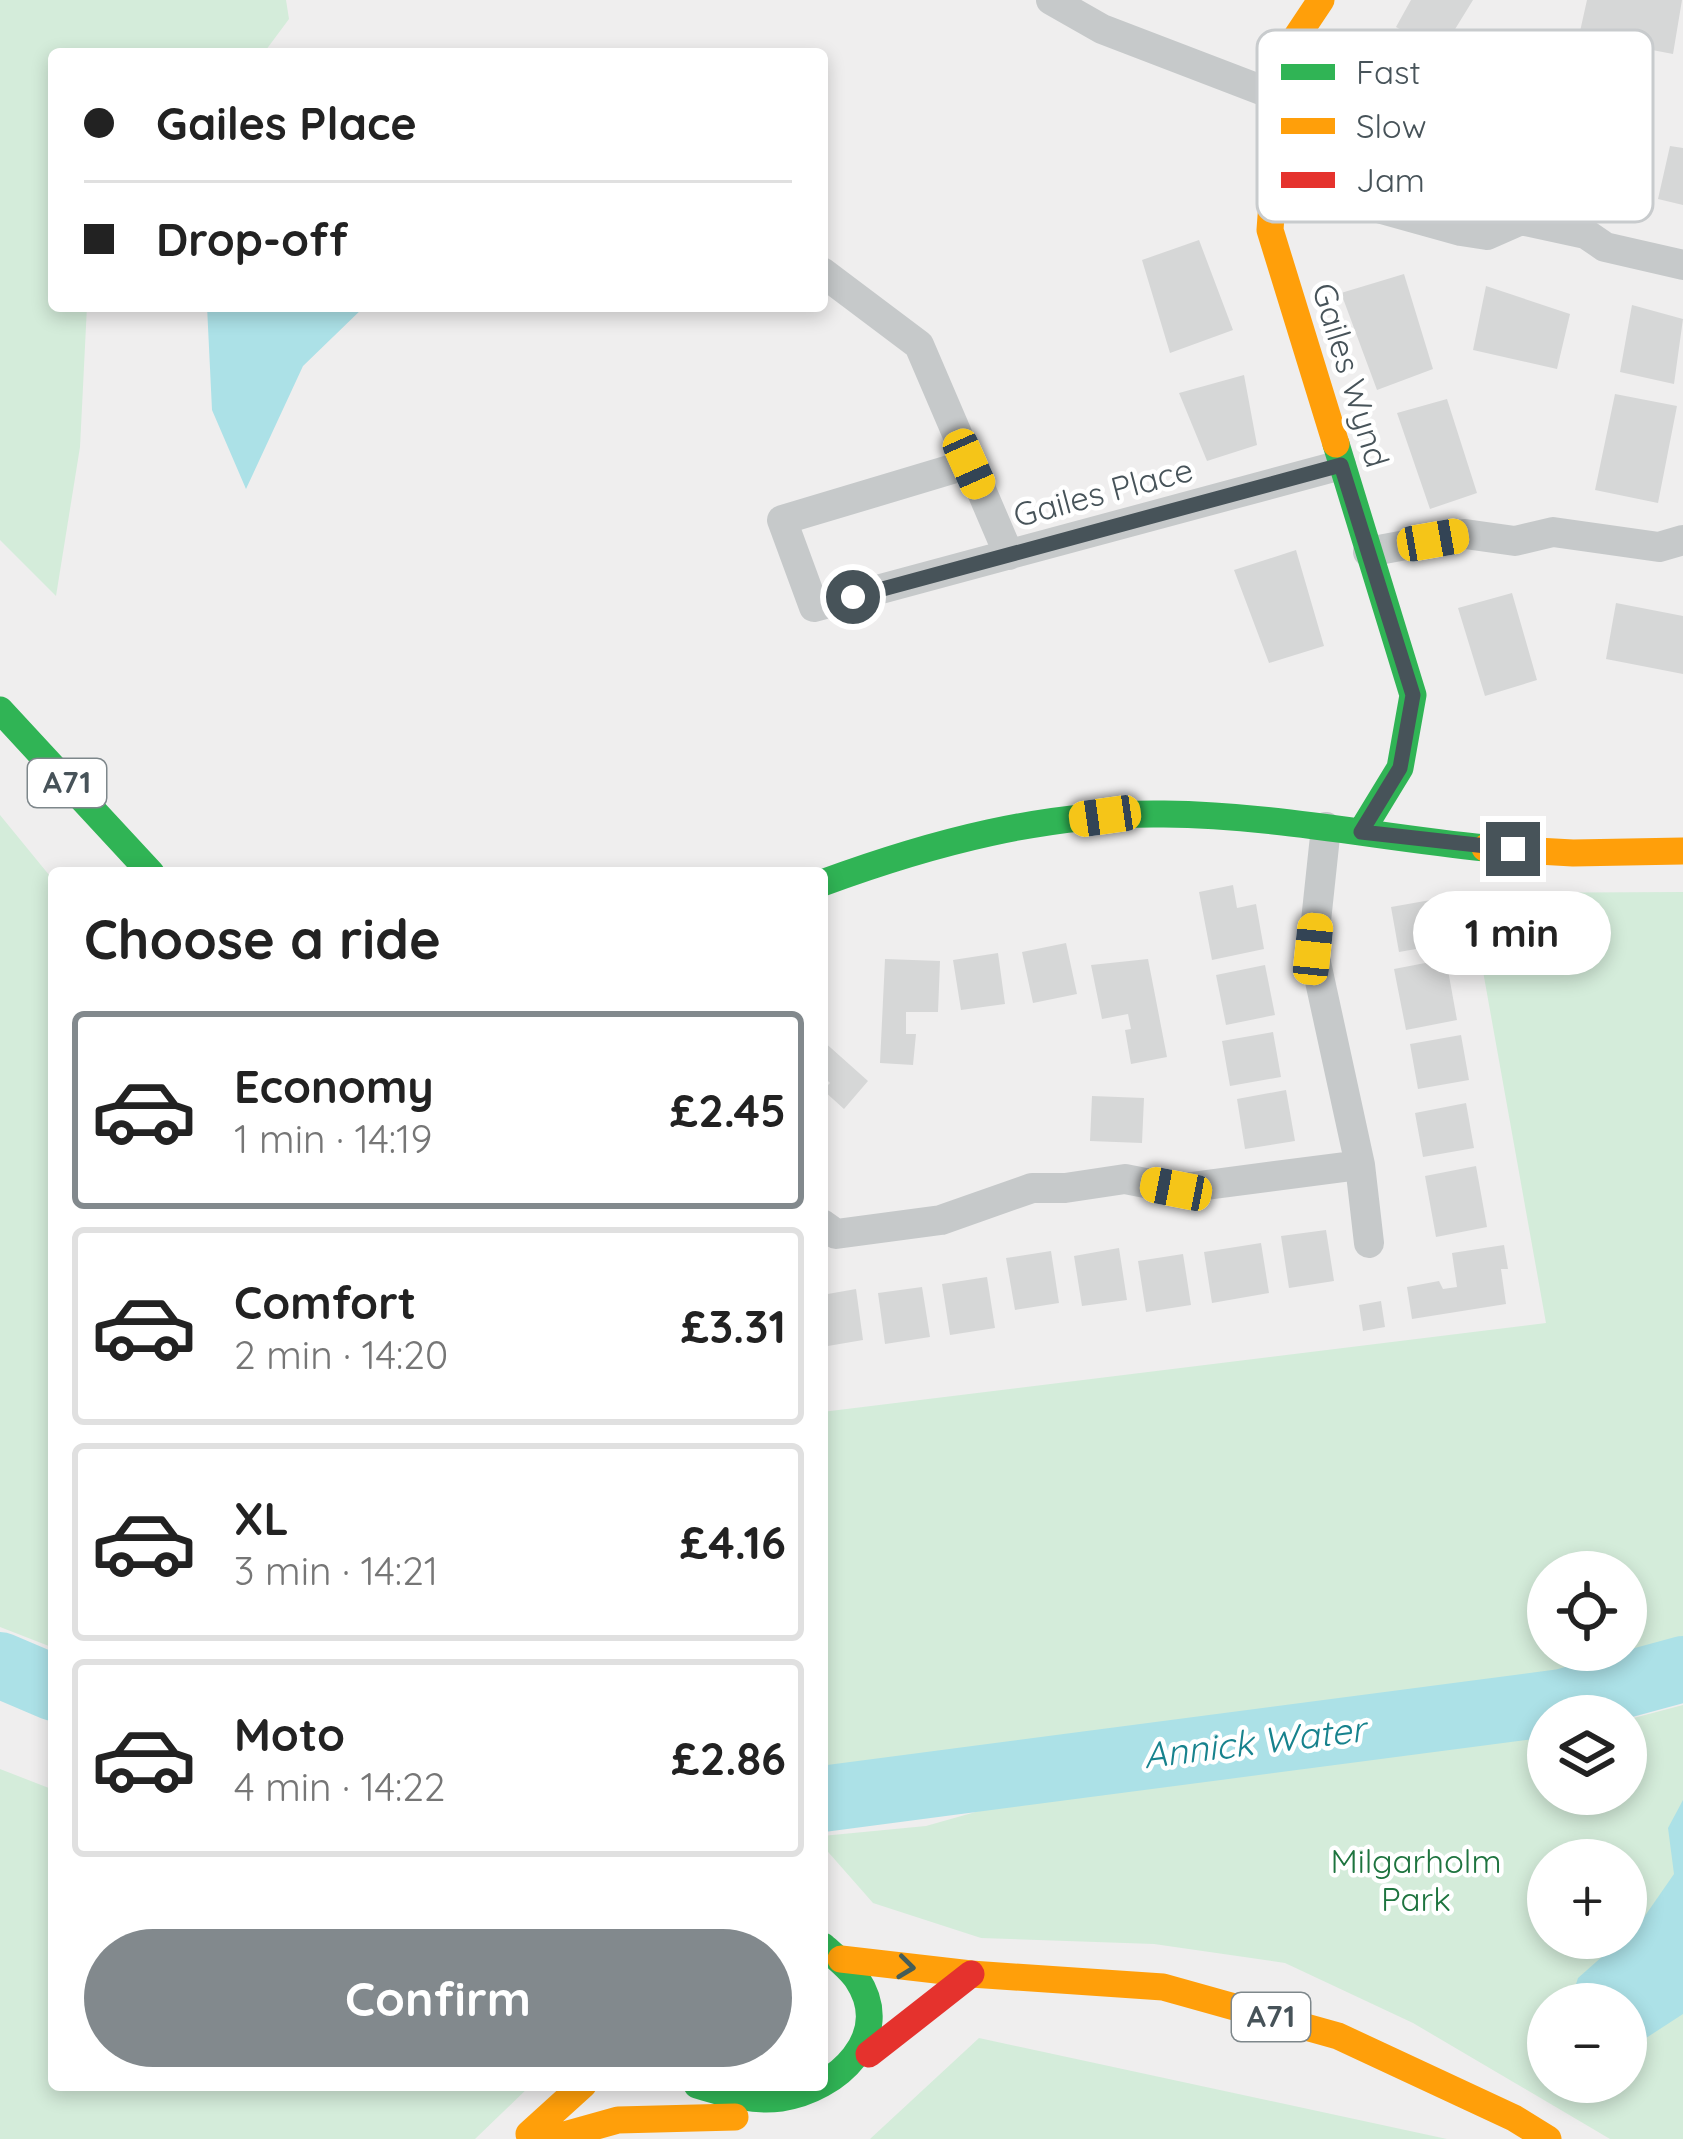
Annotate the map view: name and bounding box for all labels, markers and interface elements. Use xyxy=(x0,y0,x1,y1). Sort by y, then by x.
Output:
legend xyxy=(1257,30,1653,222)
text: Fast xyxy=(1356,51,1421,92)
text: Gailes Place xyxy=(156,95,417,151)
text: Slow xyxy=(1356,105,1427,146)
text: Jam xyxy=(1356,159,1425,200)
text: Drop-off xyxy=(156,211,348,267)
street label: Gailes Wynd xyxy=(1304,278,1399,472)
car xyxy=(938,424,1000,504)
street label: Gailes Place xyxy=(1009,448,1197,535)
car xyxy=(1394,516,1472,564)
route start xyxy=(826,570,880,624)
road number: A71 xyxy=(28,759,106,807)
car xyxy=(1067,793,1143,839)
route end xyxy=(1486,822,1540,876)
callout: 1 min xyxy=(1414,891,1612,975)
text: Choose a ride xyxy=(84,905,441,973)
text: 1 min xyxy=(1465,908,1559,957)
car xyxy=(1291,911,1335,987)
icon: car xyxy=(90,1056,198,1164)
text: Economy xyxy=(234,1058,434,1114)
text: £2.45 xyxy=(670,1082,786,1138)
text: 1 min · 14:19 xyxy=(234,1114,432,1163)
car xyxy=(1137,1164,1215,1214)
icon: car xyxy=(90,1272,198,1380)
text: Comfort xyxy=(234,1274,416,1330)
text: £3.31 xyxy=(681,1298,786,1354)
text: 2 min · 14:20 xyxy=(234,1330,448,1379)
icon: car xyxy=(90,1488,198,1596)
text: XL xyxy=(234,1490,289,1546)
text: £4.16 xyxy=(680,1514,786,1570)
text: 3 min · 14:21 xyxy=(234,1546,438,1595)
map controls xyxy=(1527,1551,1647,2103)
button: locate xyxy=(1527,1551,1647,1671)
button: layers xyxy=(1527,1695,1647,1815)
icon: car xyxy=(90,1704,198,1812)
water label: Annick Water xyxy=(1141,1705,1371,1777)
text: Moto xyxy=(234,1706,345,1762)
text: £2.86 xyxy=(672,1730,786,1786)
text: 4 min · 14:22 xyxy=(234,1762,445,1811)
button: + xyxy=(1527,1839,1647,1959)
park label: Milgarholm Park xyxy=(1330,1840,1502,1919)
button: Confirm xyxy=(84,1929,792,2067)
one-way arrow xyxy=(896,1953,916,1979)
button: − xyxy=(1527,1983,1647,2103)
road number: A71 xyxy=(1232,1993,1310,2041)

